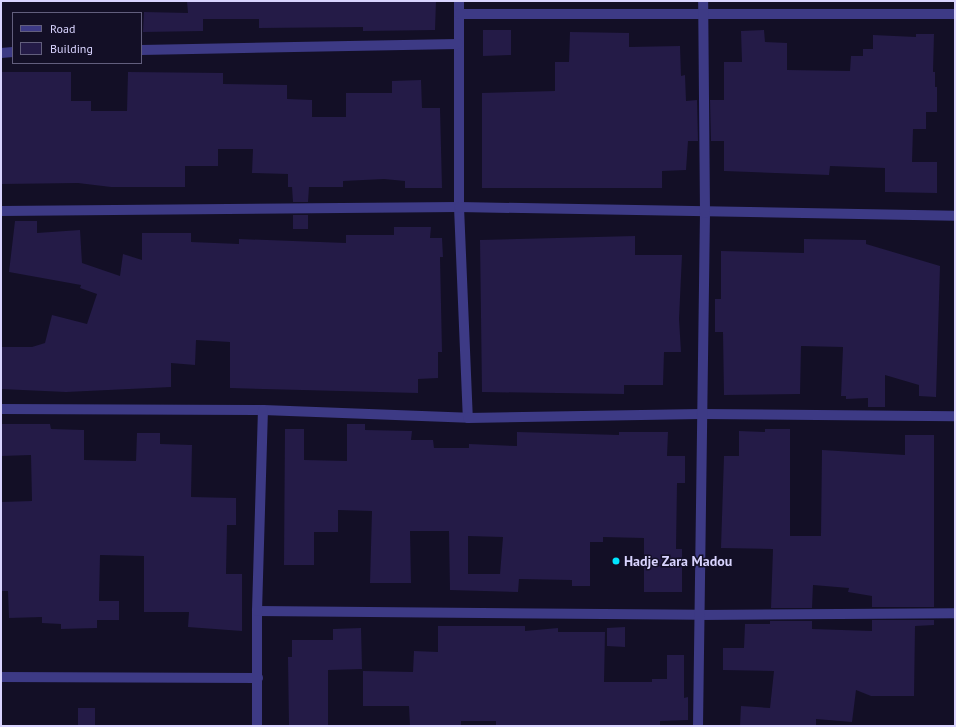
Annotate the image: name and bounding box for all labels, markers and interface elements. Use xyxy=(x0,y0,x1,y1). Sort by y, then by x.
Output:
legend xyxy=(12,12,142,64)
text: Road xyxy=(50,21,75,36)
text: Building xyxy=(50,41,93,56)
place label: Hadje Zara Madou xyxy=(624,553,732,569)
marker: Hadje Zara Madou xyxy=(611,556,621,566)

